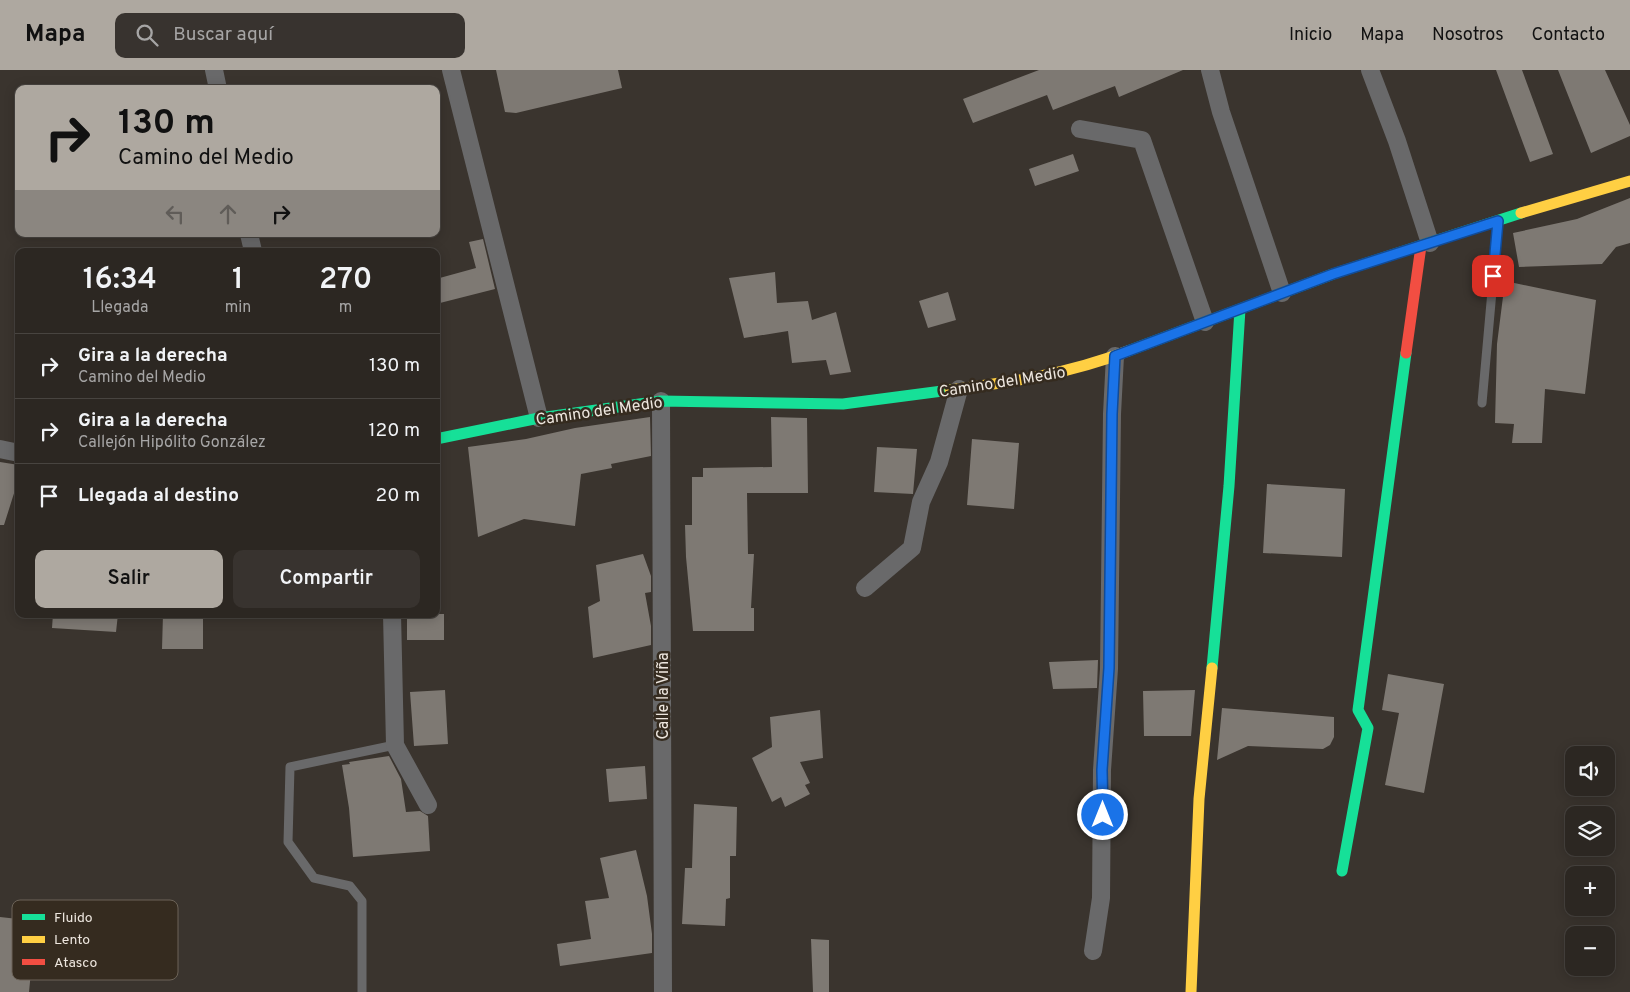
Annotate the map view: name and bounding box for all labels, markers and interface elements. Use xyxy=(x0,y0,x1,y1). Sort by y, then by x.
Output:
search box xyxy=(115,13,465,58)
text: Mapa xyxy=(25,20,85,50)
icon: search xyxy=(133,21,161,49)
text: Buscar aquí xyxy=(173,23,273,47)
text: Inicio xyxy=(1289,24,1332,47)
text: Mapa xyxy=(1360,24,1404,47)
text: Nosotros xyxy=(1432,24,1504,47)
text: Contacto xyxy=(1532,24,1605,47)
text: 130 m xyxy=(118,102,215,146)
icon: right xyxy=(35,105,100,170)
text: Camino del Medio xyxy=(118,145,294,172)
icon: left xyxy=(161,200,189,228)
icon: ahead xyxy=(214,200,242,228)
icon: right xyxy=(267,200,295,228)
pin xyxy=(1472,255,1514,297)
text: 16:34 xyxy=(83,262,157,299)
text: 1 xyxy=(232,262,244,299)
text: 270 xyxy=(319,262,372,299)
icon: arrive xyxy=(1479,262,1507,290)
text: Llegada xyxy=(91,298,148,318)
text: min xyxy=(225,298,251,318)
text: m xyxy=(339,298,352,318)
text: Gira a la derecha xyxy=(78,344,228,368)
icon: right xyxy=(35,352,63,380)
text: 130 m xyxy=(369,354,420,378)
street label: Camino del Medio xyxy=(938,363,1067,403)
text: Camino del Medio xyxy=(78,368,206,388)
street label: Camino del Medio xyxy=(535,393,664,431)
text: Gira a la derecha xyxy=(78,409,228,433)
icon: right xyxy=(35,417,63,445)
text: 120 m xyxy=(369,419,420,443)
text: Callejón Hipólito González xyxy=(78,433,266,453)
icon: arrive xyxy=(35,482,63,510)
text: Llegada al destino xyxy=(78,484,239,508)
text: 20 m xyxy=(376,484,420,508)
button: Salir xyxy=(35,550,223,608)
button: Compartir xyxy=(233,550,420,608)
street label: Calle la Viña xyxy=(654,652,674,740)
map controls xyxy=(1565,746,1615,976)
button: sound xyxy=(1565,746,1615,796)
position arrow xyxy=(1076,788,1128,840)
button: layers xyxy=(1565,806,1615,856)
button: + xyxy=(1565,866,1615,916)
legend xyxy=(12,900,178,980)
text: Fluido xyxy=(54,910,93,927)
button: − xyxy=(1565,926,1615,976)
text: Lento xyxy=(54,932,90,949)
text: Atasco xyxy=(54,955,97,972)

